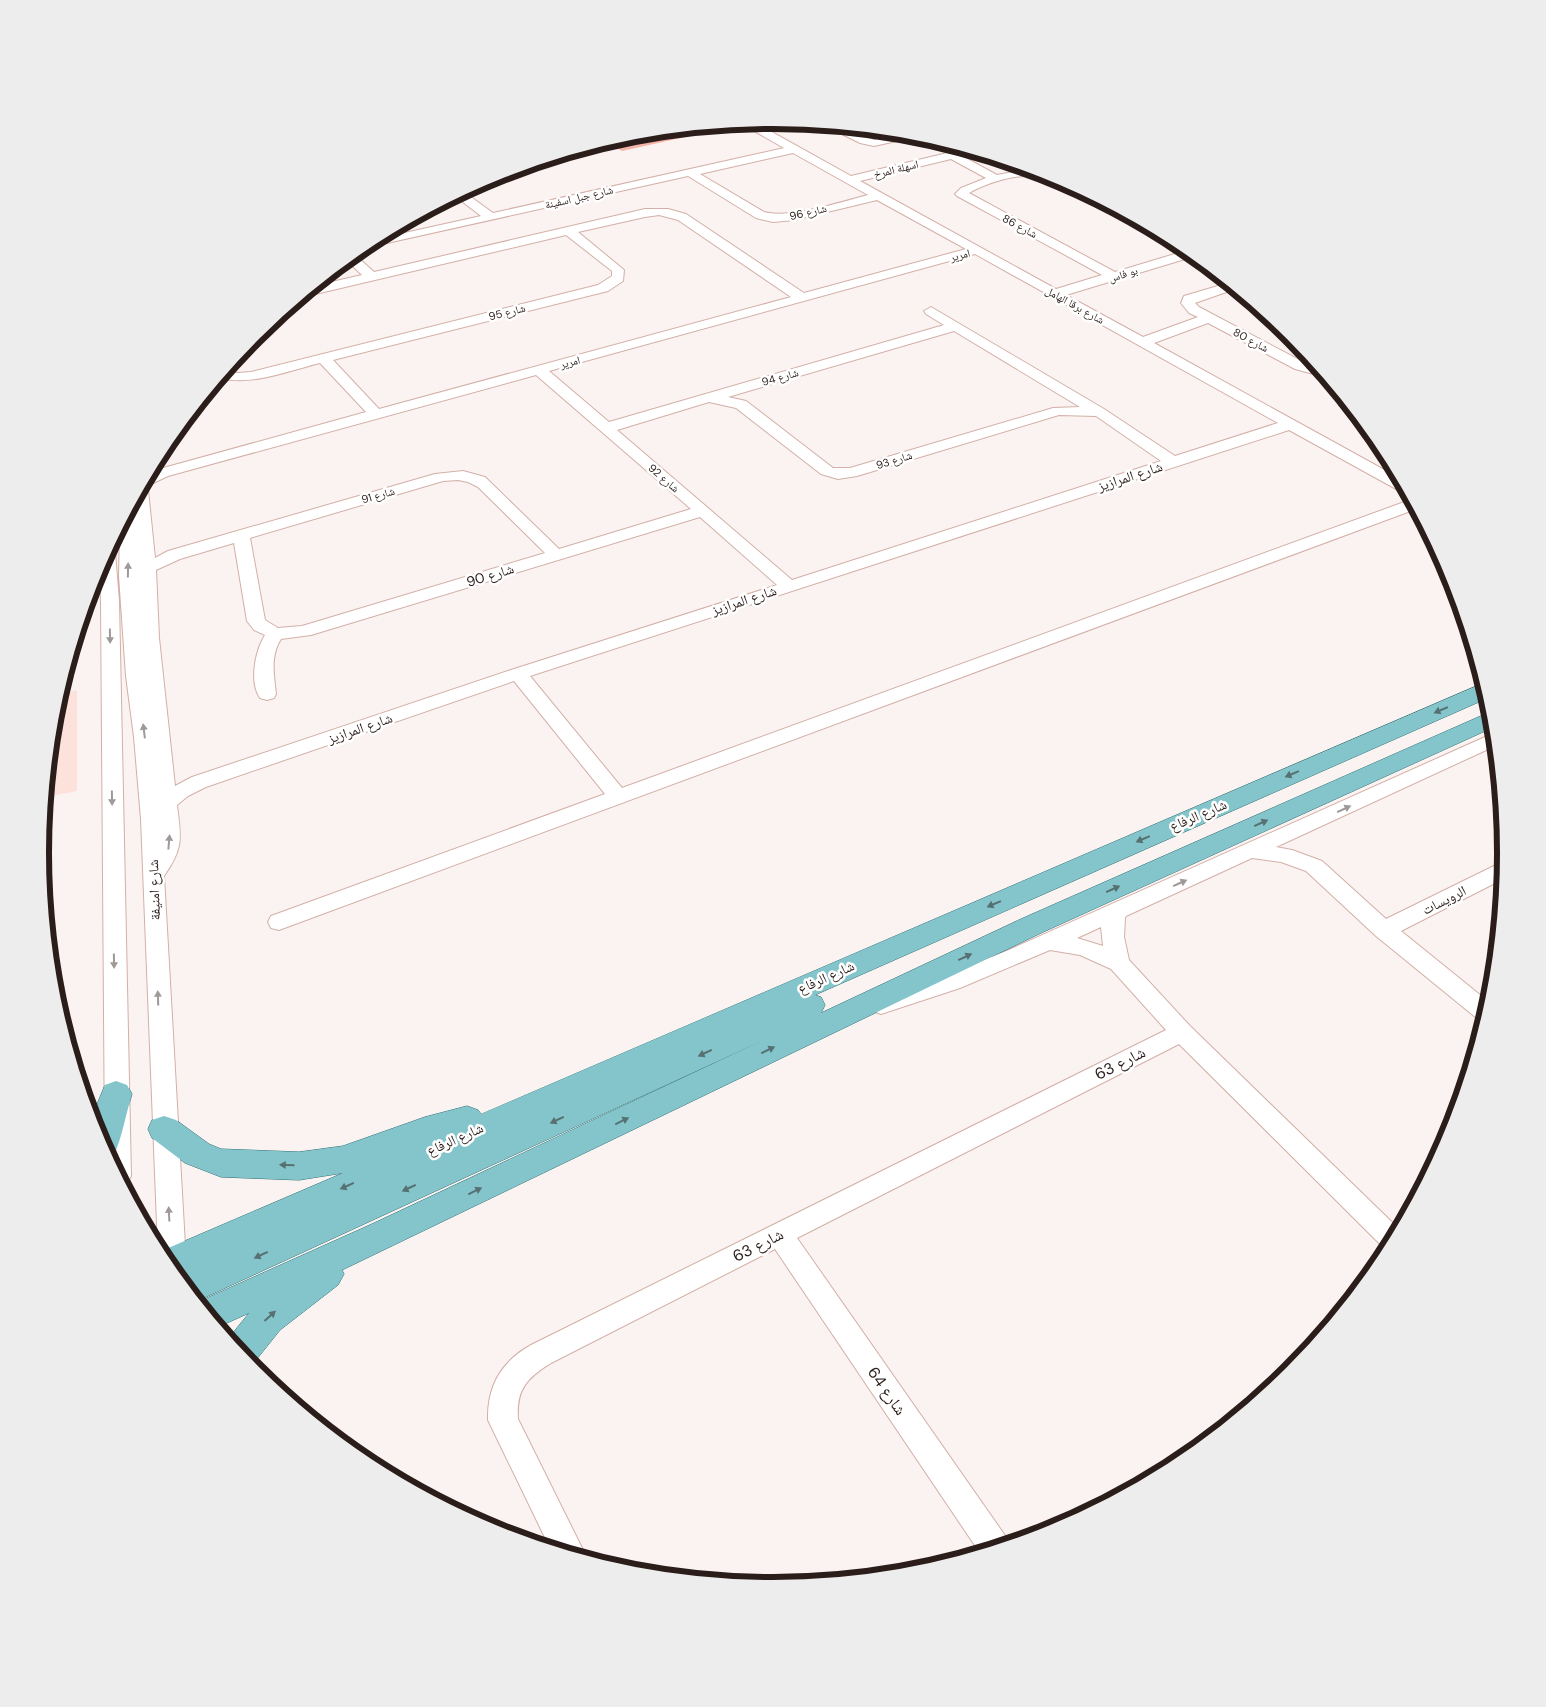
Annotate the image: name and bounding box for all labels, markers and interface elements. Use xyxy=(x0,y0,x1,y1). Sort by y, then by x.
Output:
street label: اسهلة المرخ xyxy=(872,157,920,181)
street label: شارع جبل اسفينة xyxy=(543,182,615,212)
street label: شارع 96 xyxy=(788,201,828,223)
street label: شارع 86 xyxy=(1000,211,1040,241)
street label: امرير xyxy=(947,246,972,265)
street label: بو فاس xyxy=(1107,263,1139,285)
street label: شارع برقا الهامل xyxy=(1043,283,1107,327)
street label: شارع 95 xyxy=(487,301,527,323)
street label: شارع 80 xyxy=(1231,325,1271,355)
street label: امرير xyxy=(557,353,582,372)
street label: شارع 94 xyxy=(760,365,800,389)
street label: شارع 93 xyxy=(874,448,914,472)
street label: شارع المرازيز xyxy=(1094,457,1165,496)
street label: شارع 92 xyxy=(645,461,683,495)
street label: شارع 91 xyxy=(360,484,396,506)
street label: شارع 90 xyxy=(464,559,516,592)
one-way arrow xyxy=(124,561,132,577)
street label: شارع المرازيز xyxy=(708,581,779,620)
one-way arrow xyxy=(106,628,114,644)
one-way arrow xyxy=(1434,706,1448,714)
street label: شارع المرازيز xyxy=(324,709,395,749)
one-way arrow xyxy=(140,723,148,739)
one-way arrow xyxy=(1285,771,1299,779)
one-way arrow xyxy=(108,791,116,807)
street label: شارع الرفاع xyxy=(1167,795,1230,836)
one-way arrow xyxy=(1337,804,1351,812)
one-way arrow xyxy=(1254,819,1268,827)
one-way arrow xyxy=(165,833,173,849)
one-way arrow xyxy=(1136,836,1150,844)
street label: شارع امنيفة xyxy=(144,859,165,921)
one-way arrow xyxy=(1173,878,1187,886)
street label: الرويسات xyxy=(1419,881,1469,919)
one-way arrow xyxy=(1106,885,1120,893)
one-way arrow xyxy=(987,900,1001,908)
one-way arrow xyxy=(110,953,118,969)
one-way arrow xyxy=(958,953,972,961)
street label: شارع الرفاع xyxy=(795,957,858,998)
one-way arrow xyxy=(154,990,162,1006)
street label: شارع 63 xyxy=(1091,1041,1149,1085)
one-way arrow xyxy=(761,1046,775,1054)
one-way arrow xyxy=(698,1049,712,1057)
one-way arrow xyxy=(550,1116,564,1124)
one-way arrow xyxy=(615,1116,629,1124)
street label: شارع الرفاع xyxy=(424,1119,487,1160)
one-way arrow xyxy=(279,1161,295,1169)
one-way arrow xyxy=(340,1183,354,1191)
one-way arrow xyxy=(402,1184,416,1192)
one-way arrow xyxy=(468,1186,482,1194)
one-way arrow xyxy=(164,1206,172,1222)
street label: شارع 63 xyxy=(729,1223,787,1267)
one-way arrow xyxy=(254,1251,268,1259)
one-way arrow xyxy=(264,1310,276,1322)
street label: شارع 64 xyxy=(863,1363,911,1419)

